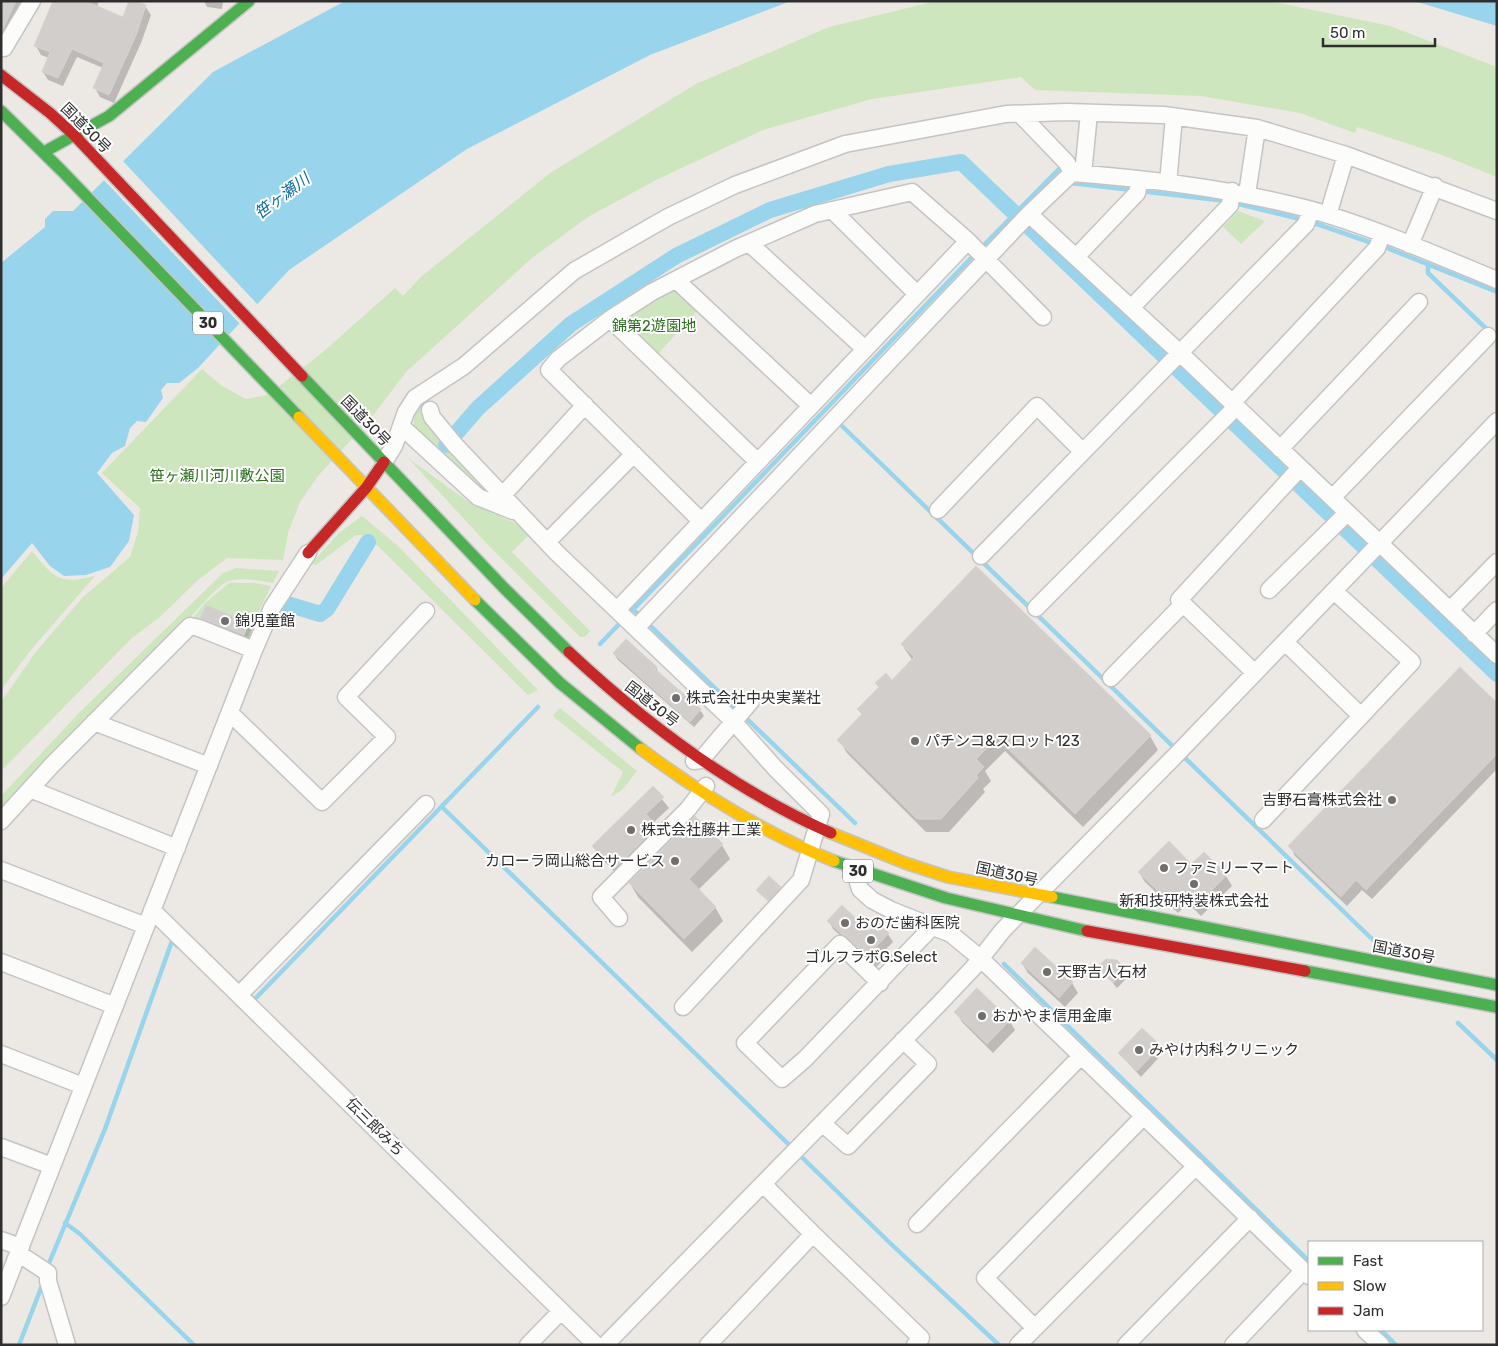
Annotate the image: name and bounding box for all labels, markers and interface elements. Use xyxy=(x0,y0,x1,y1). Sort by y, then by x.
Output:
scale bar xyxy=(1323,15,1436,47)
text: 50 m xyxy=(1330,24,1365,42)
street label: 国道30号 xyxy=(57,99,115,157)
water label: 笹ヶ瀬川 xyxy=(251,168,315,223)
road number: 30 xyxy=(193,312,223,334)
park label: 錦第2遊園地 xyxy=(612,317,696,335)
street label: 国道30号 xyxy=(337,392,395,450)
park label: 笹ヶ瀬川河川敷公園 xyxy=(149,467,285,485)
place label: 錦児童館 xyxy=(235,612,295,630)
marker: 錦児童館 xyxy=(219,615,231,627)
street label: 国道30号 xyxy=(621,677,683,731)
place label: 株式会社中央実業社 xyxy=(686,689,821,707)
marker: 株式会社中央実業社 xyxy=(670,692,682,704)
place label: パチンコ&スロット123 xyxy=(925,732,1080,750)
marker: パチンコ&スロット123 xyxy=(909,735,921,747)
place label: 吉野石膏株式会社 xyxy=(1262,791,1382,809)
marker: 吉野石膏株式会社 xyxy=(1386,794,1398,806)
place label: 株式会社藤井工業 xyxy=(641,821,761,839)
marker: 株式会社藤井工業 xyxy=(625,824,637,836)
place label: カローラ岡山総合サービス xyxy=(485,852,665,870)
marker: カローラ岡山総合サービス xyxy=(669,855,681,867)
road number: 30 xyxy=(843,859,873,882)
street label: 国道30号 xyxy=(974,859,1040,889)
place label: ファミリーマート xyxy=(1174,859,1294,877)
marker: ファミリーマート xyxy=(1158,862,1170,874)
marker: 新和技研特装株式会社 xyxy=(1188,878,1200,890)
place label: 新和技研特装株式会社 xyxy=(1119,892,1269,910)
place label: おのだ歯科医院 xyxy=(855,914,960,932)
marker: おのだ歯科医院 xyxy=(839,917,851,929)
marker: ゴルフラボG.Select xyxy=(865,934,877,946)
street label: 国道30号 xyxy=(1371,937,1437,967)
place label: ゴルフラボG.Select xyxy=(805,948,937,966)
place label: 天野吉人石材 xyxy=(1057,963,1147,981)
marker: 天野吉人石材 xyxy=(1041,966,1053,978)
place label: おかやま信用金庫 xyxy=(992,1007,1112,1025)
marker: おかやま信用金庫 xyxy=(976,1010,988,1022)
place label: みやけ内科クリニック xyxy=(1149,1041,1299,1059)
marker: みやけ内科クリニック xyxy=(1133,1044,1145,1056)
street label: 伝三郎みち xyxy=(342,1094,408,1160)
legend xyxy=(1308,1241,1483,1331)
text: Fast xyxy=(1353,1252,1383,1270)
text: Slow xyxy=(1353,1277,1386,1295)
text: Jam xyxy=(1353,1302,1384,1320)

